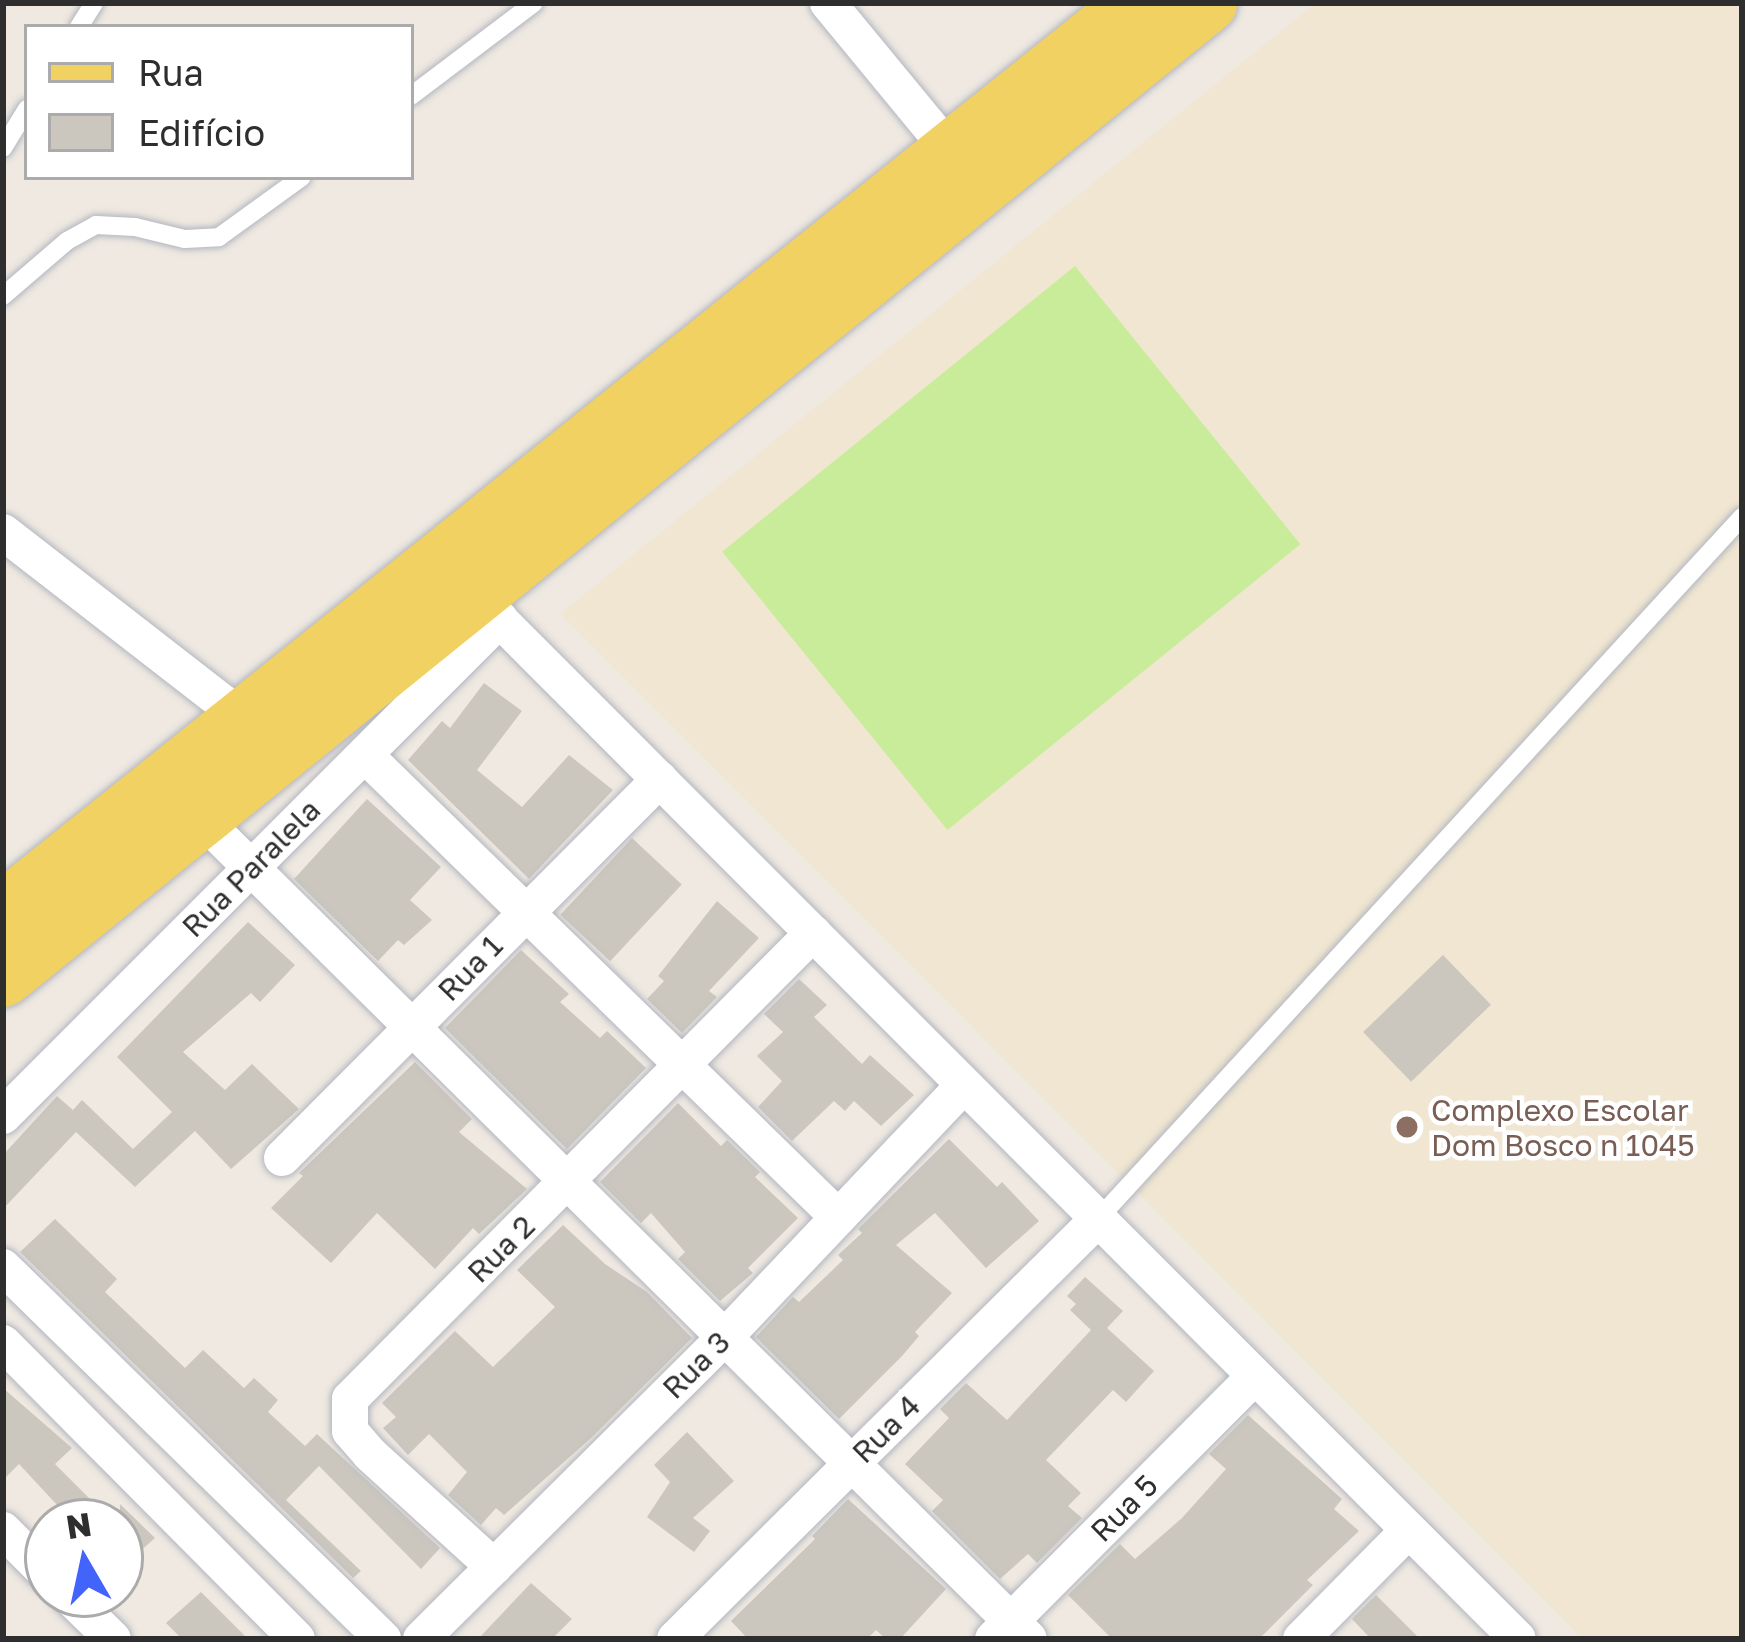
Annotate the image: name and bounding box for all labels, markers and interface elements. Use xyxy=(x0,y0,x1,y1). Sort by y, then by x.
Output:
legend xyxy=(24,24,414,180)
text: Rua xyxy=(138,51,204,94)
text: Edifício xyxy=(138,111,265,154)
street label: Rua Paralela xyxy=(175,792,327,944)
street label: Rua 1 xyxy=(430,928,510,1008)
place label: Complexo Escolar Dom Bosco n 1045 xyxy=(1431,1092,1695,1162)
marker: Complexo Escolar Dom Bosco n 1045 xyxy=(1394,1114,1420,1140)
street label: Rua 2 xyxy=(460,1208,542,1290)
street label: Rua 3 xyxy=(655,1324,737,1406)
street label: Rua 4 xyxy=(845,1388,927,1470)
street label: Rua 5 xyxy=(1083,1467,1165,1549)
north arrow xyxy=(24,1498,144,1618)
text: N xyxy=(63,1504,94,1546)

